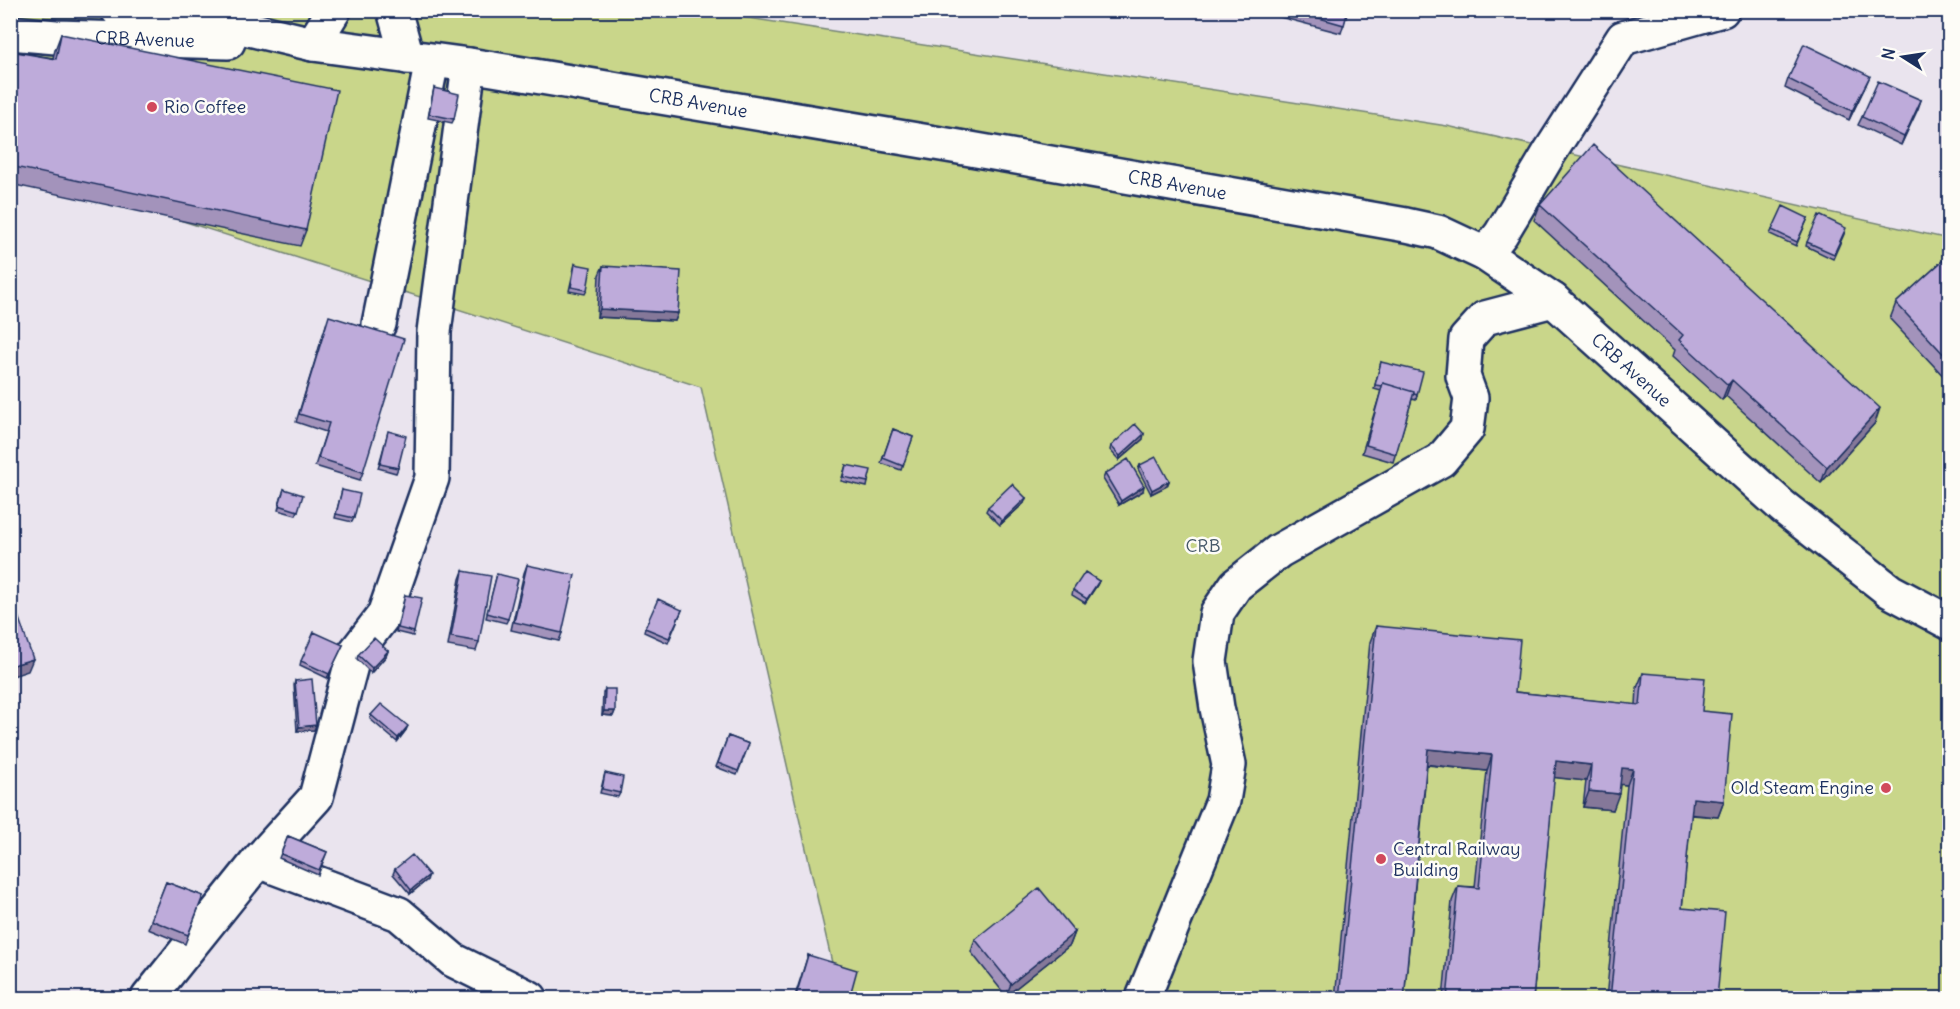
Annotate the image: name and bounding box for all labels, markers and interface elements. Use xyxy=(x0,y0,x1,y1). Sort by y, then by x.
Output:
street label: CRB Avenue xyxy=(95,26,195,52)
north arrow xyxy=(1873,27,1933,87)
text: N xyxy=(1877,46,1899,61)
street label: CRB Avenue xyxy=(647,83,749,122)
place label: Rio Coffee xyxy=(164,95,246,118)
marker: Rio Coffee xyxy=(145,100,159,114)
street label: CRB Avenue xyxy=(1126,165,1228,204)
street label: CRB Avenue xyxy=(1587,328,1676,412)
park label: CRB xyxy=(1185,534,1221,557)
place label: Old Steam Engine xyxy=(1730,776,1874,799)
marker: Old Steam Engine xyxy=(1879,781,1893,795)
place label: Central Railway Building xyxy=(1393,837,1520,881)
marker: Central Railway Building xyxy=(1374,852,1388,866)

